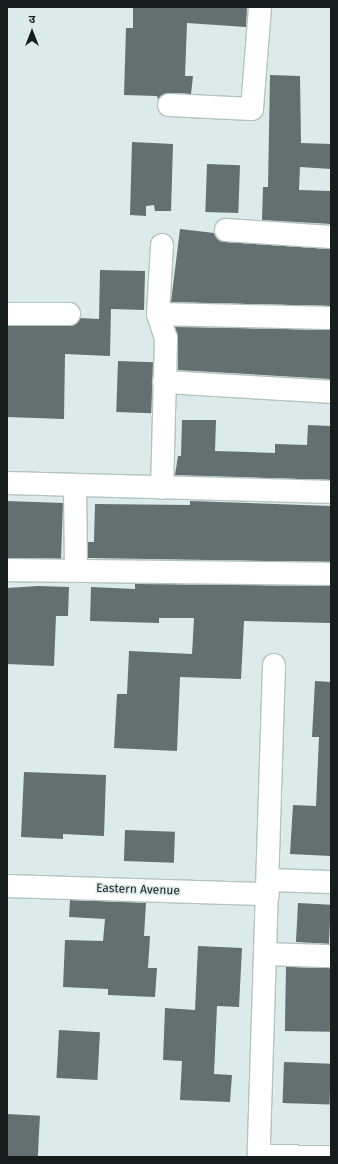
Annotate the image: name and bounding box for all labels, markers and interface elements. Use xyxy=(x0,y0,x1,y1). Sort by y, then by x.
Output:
north arrow xyxy=(12,12,52,52)
text: उ xyxy=(29,13,35,26)
street label: Eastern Avenue xyxy=(96,881,180,899)

